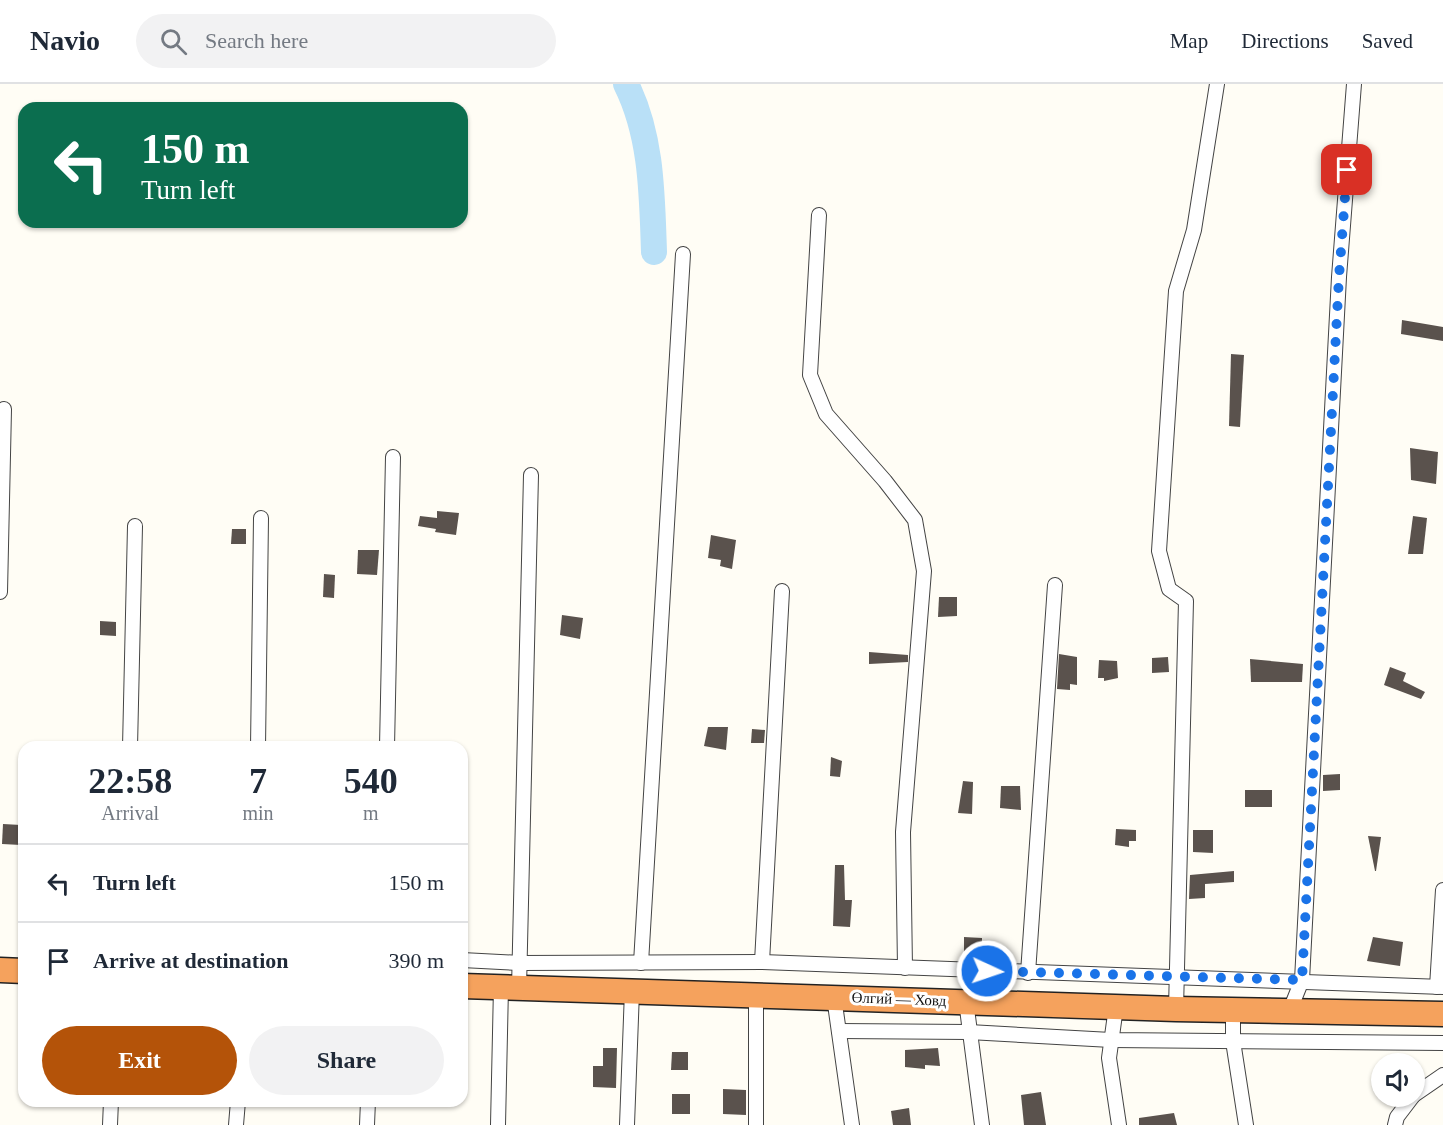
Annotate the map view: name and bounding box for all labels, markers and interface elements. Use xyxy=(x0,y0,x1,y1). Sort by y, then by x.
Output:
search box xyxy=(136,14,556,68)
text: Navio xyxy=(30,25,100,56)
icon: search xyxy=(157,25,190,58)
text: Search here xyxy=(205,28,308,53)
text: Map xyxy=(1170,29,1208,53)
text: Directions xyxy=(1241,29,1329,53)
text: Saved xyxy=(1362,29,1413,53)
icon: left xyxy=(42,126,120,204)
text: 150 m xyxy=(141,126,250,172)
pin xyxy=(1321,144,1372,195)
icon: arrive xyxy=(1330,153,1363,186)
text: Turn left xyxy=(141,175,235,205)
text: 22:58 xyxy=(88,761,172,801)
text: 7 xyxy=(249,761,267,801)
text: 540 xyxy=(344,761,398,801)
text: Arrival xyxy=(101,802,159,824)
text: min xyxy=(242,802,274,824)
text: m xyxy=(363,802,379,824)
icon: left xyxy=(42,867,75,900)
text: Turn left xyxy=(93,870,176,895)
text: 150 m xyxy=(388,870,444,895)
position arrow xyxy=(955,939,1019,1003)
icon: arrive xyxy=(42,945,75,978)
text: Arrive at destination xyxy=(93,948,289,973)
text: 390 m xyxy=(388,948,444,973)
street label: Өлгий — Ховд xyxy=(851,989,947,1009)
button: Exit xyxy=(42,1026,237,1095)
button: Share xyxy=(249,1026,444,1095)
map controls xyxy=(1371,1053,1425,1107)
button: sound xyxy=(1371,1053,1425,1107)

